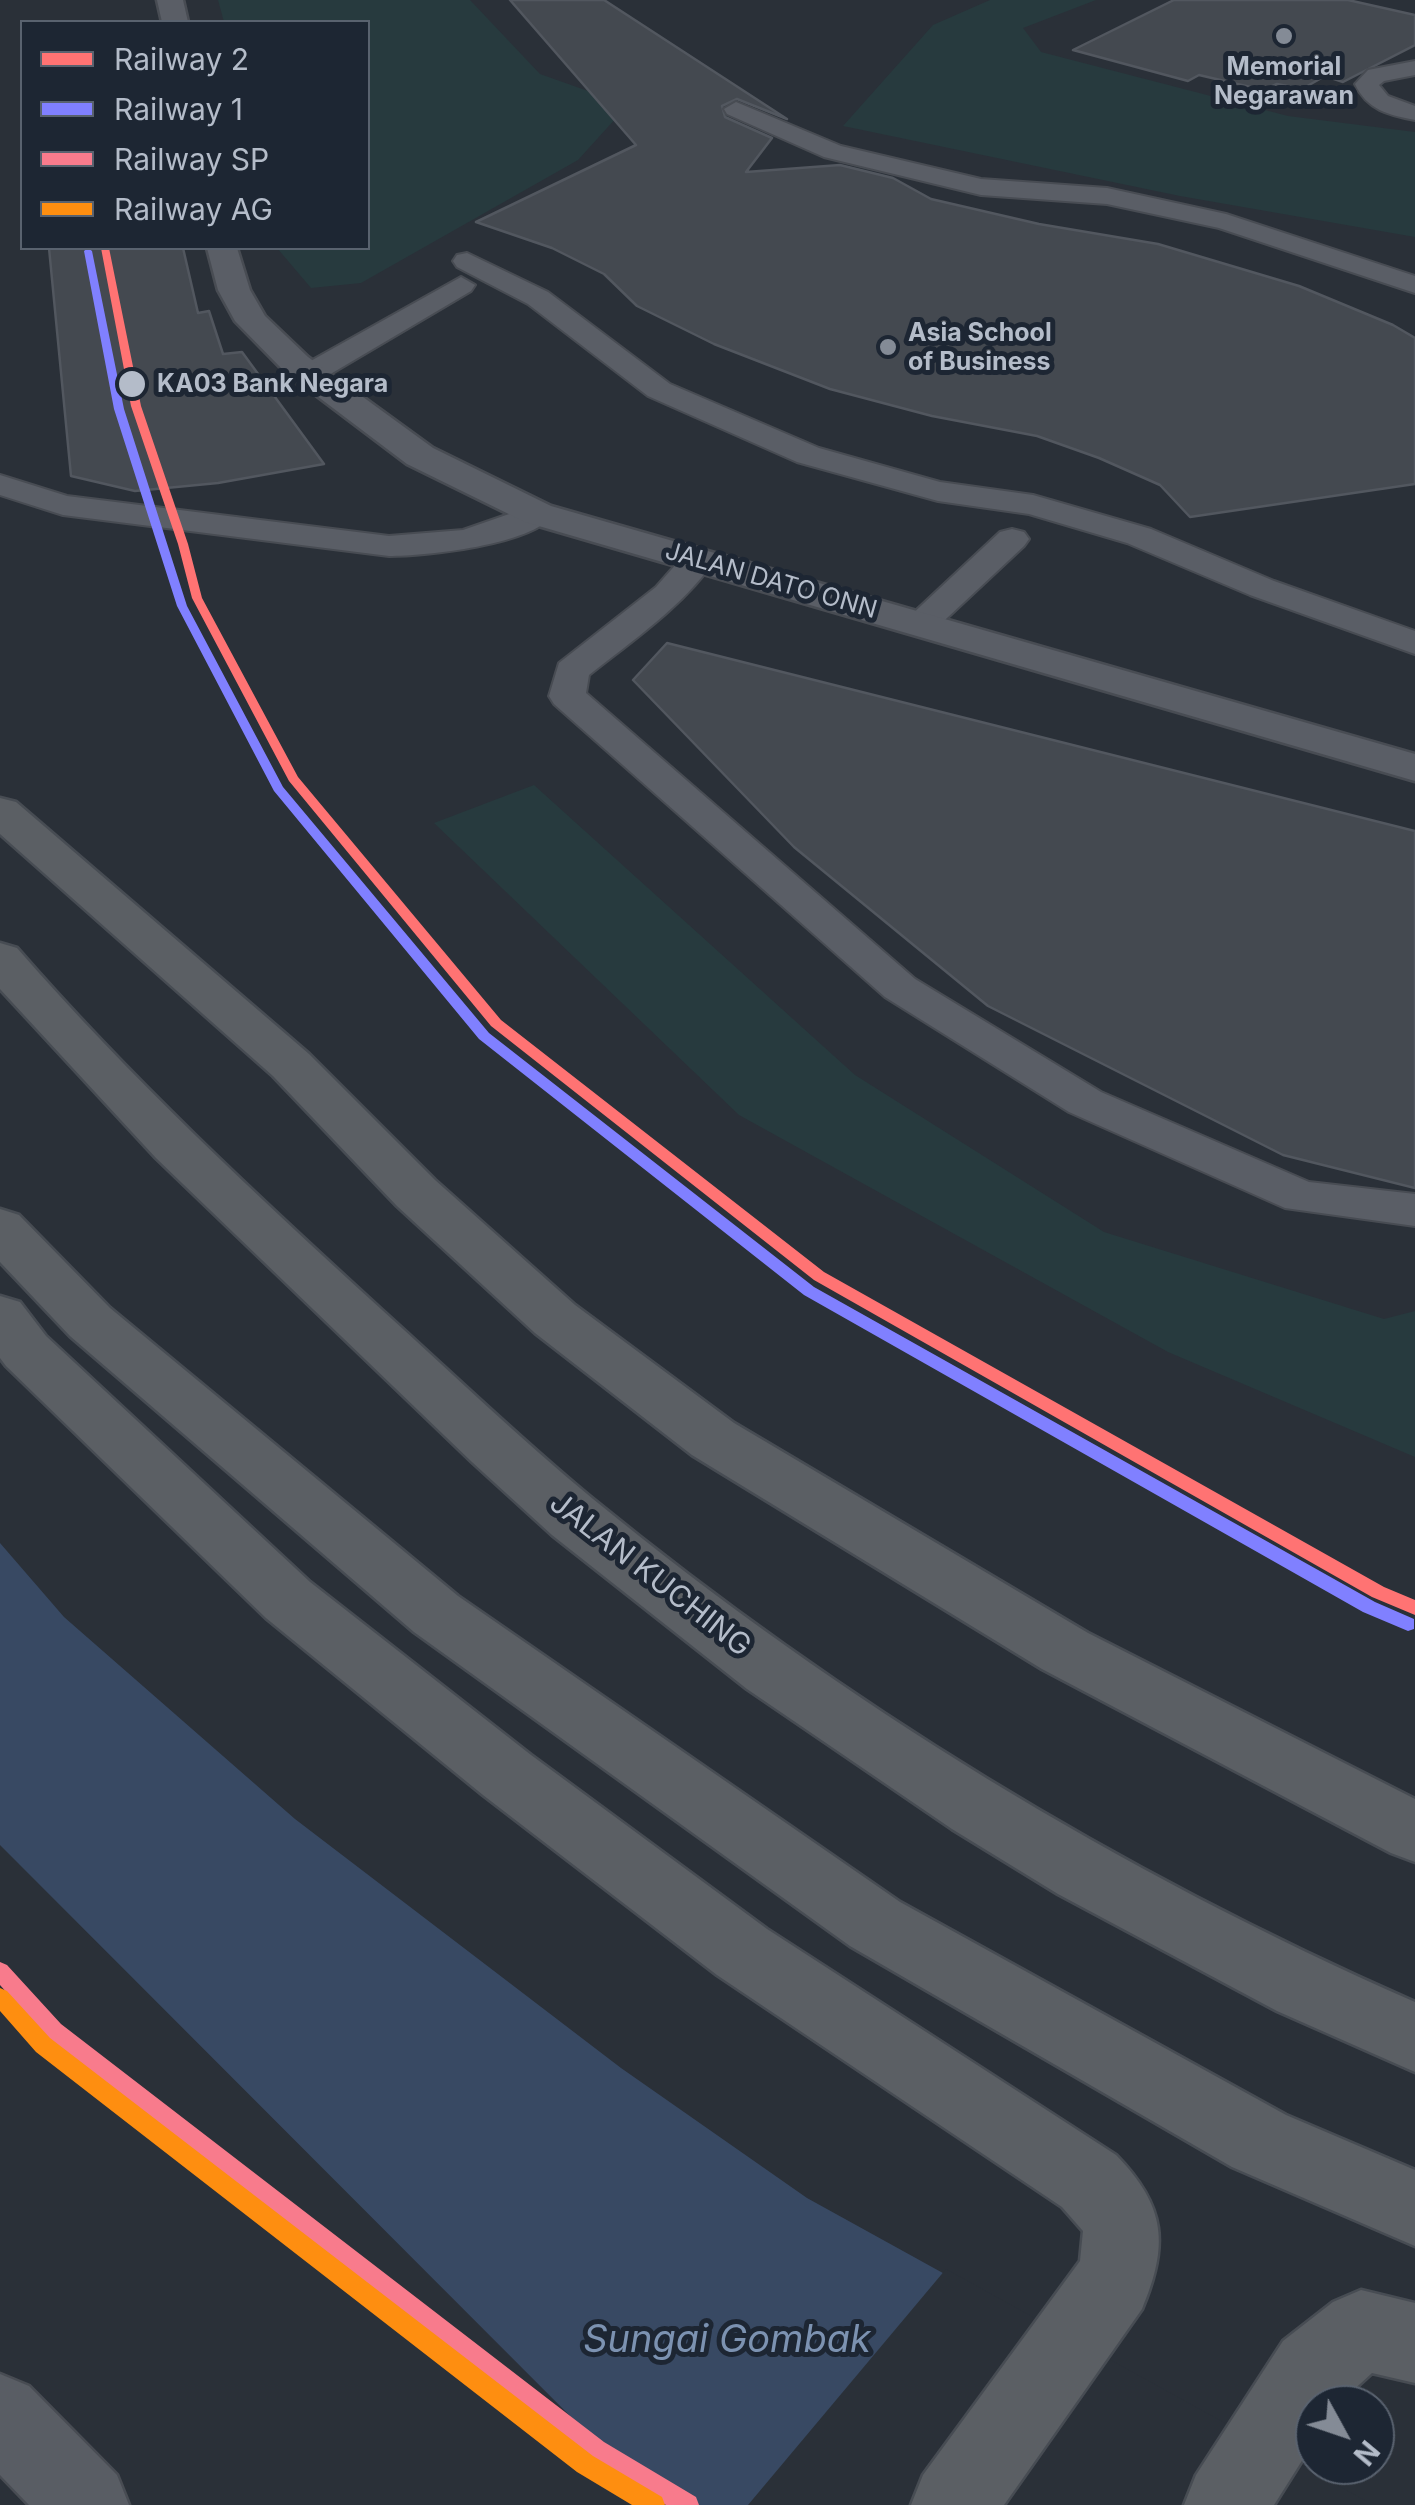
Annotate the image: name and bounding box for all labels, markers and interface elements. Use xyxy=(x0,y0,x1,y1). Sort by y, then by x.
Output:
legend xyxy=(20,20,370,250)
marker: Memorial Negarawan xyxy=(1273,25,1295,47)
text: Railway 2 xyxy=(114,41,249,77)
place label: Memorial Negarawan xyxy=(1214,52,1354,111)
text: Railway 1 xyxy=(114,91,243,127)
text: Railway SP xyxy=(114,141,269,177)
text: Railway AG xyxy=(114,191,273,227)
place label: Asia School of Business xyxy=(908,318,1052,377)
marker: Asia School of Business xyxy=(877,336,899,358)
marker: KA03 Bank Negara xyxy=(116,368,148,400)
place label: KA03 Bank Negara xyxy=(157,369,388,399)
street label: JALAN DATO ONN xyxy=(662,536,880,626)
street label: JALAN KUCHING xyxy=(542,1485,758,1665)
water label: Sungai Gombak xyxy=(583,2318,871,2364)
north arrow xyxy=(1295,2385,1395,2485)
text: N xyxy=(1347,2434,1386,2472)

